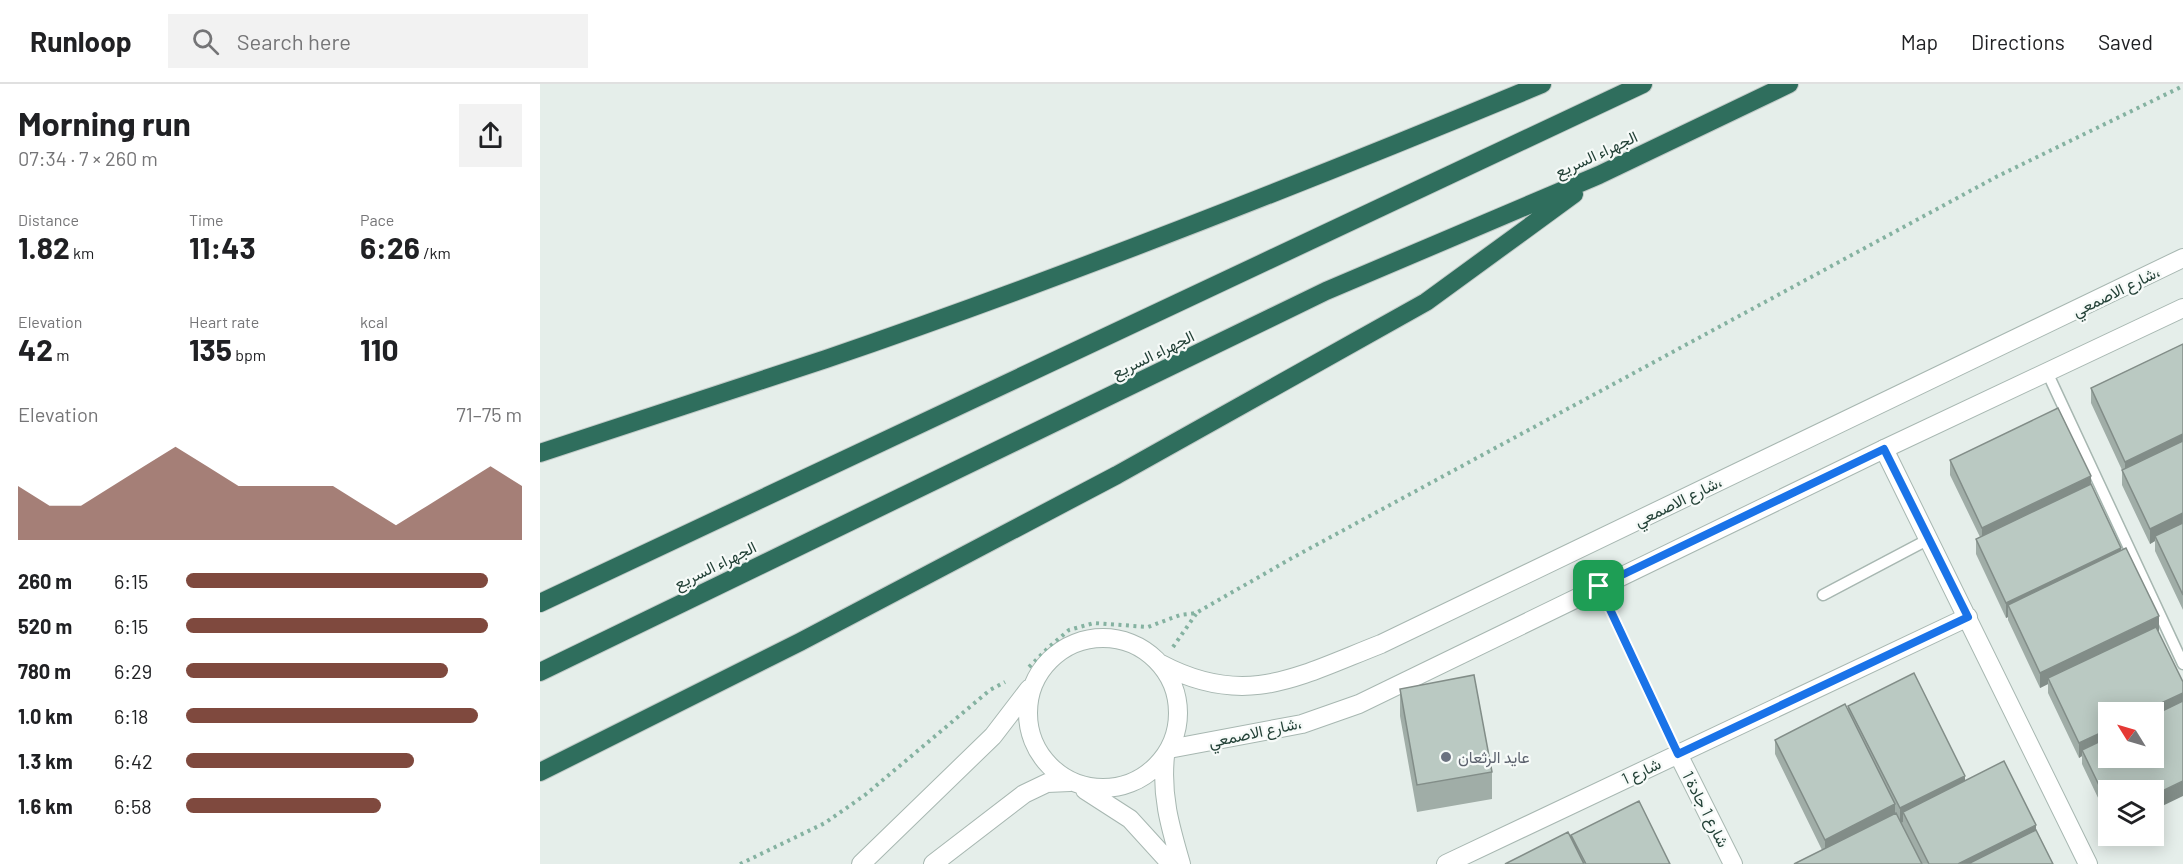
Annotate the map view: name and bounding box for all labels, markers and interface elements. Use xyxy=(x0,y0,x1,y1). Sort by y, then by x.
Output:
search box xyxy=(168,14,588,68)
text: Runloop xyxy=(30,24,132,58)
icon: search xyxy=(189,25,222,58)
text: Search here xyxy=(237,28,351,54)
text: Map xyxy=(1901,29,1938,54)
text: Directions xyxy=(1971,29,2065,54)
text: Saved xyxy=(2098,29,2153,54)
text: Morning run xyxy=(18,103,191,143)
button: share xyxy=(459,104,522,167)
street label: الجهراء السريع xyxy=(1551,126,1641,184)
text: 07:34 · 7 × 260 m xyxy=(18,146,158,170)
text: Distance xyxy=(18,210,79,229)
text: Time xyxy=(189,210,224,229)
text: Pace xyxy=(360,210,394,229)
text: 1.82 xyxy=(18,229,70,265)
text: 11:43 xyxy=(189,229,256,265)
text: 6:26 xyxy=(360,229,420,265)
text: km xyxy=(70,243,94,262)
text: /km xyxy=(420,243,451,262)
street label: شارع الاصمعي، xyxy=(2069,261,2165,324)
text: Elevation xyxy=(18,312,82,331)
text: Heart rate xyxy=(189,312,259,331)
text: kcal xyxy=(360,312,388,331)
street label: الجهراء السريع xyxy=(1109,325,1198,384)
text: 42 xyxy=(18,331,53,367)
text: 135 xyxy=(189,331,232,367)
text: 110 xyxy=(360,331,399,367)
text: m xyxy=(53,345,69,364)
text: bpm xyxy=(232,345,266,364)
text: Elevation xyxy=(18,402,99,426)
text: 71–75 m xyxy=(456,402,522,426)
street label: شارع الاصمعي، xyxy=(1631,471,1727,534)
street label: الجهراء السريع xyxy=(671,536,760,595)
pin xyxy=(1573,560,1624,611)
text: 260 m xyxy=(18,569,72,593)
text: 6:15 xyxy=(114,569,148,593)
icon: arrive xyxy=(1582,569,1615,602)
text: 520 m xyxy=(18,614,72,638)
text: 6:15 xyxy=(114,614,148,638)
text: 780 m xyxy=(18,659,71,683)
text: 6:29 xyxy=(114,659,152,683)
north arrow xyxy=(2098,702,2164,768)
map controls xyxy=(2098,702,2164,846)
text: 1.0 km xyxy=(18,704,73,728)
text: 6:18 xyxy=(114,704,149,728)
street label: شارع الاصمعي، xyxy=(1207,712,1304,756)
place label: عايد الرثعان xyxy=(1458,747,1530,768)
text: 1.3 km xyxy=(18,749,73,773)
text: 6:42 xyxy=(114,749,153,773)
marker: عايد الرثعان xyxy=(1439,750,1453,764)
street label: شارع 1 xyxy=(1618,753,1665,791)
street label: شارع 1 جادة 1 xyxy=(1676,767,1734,851)
button: layers xyxy=(2098,780,2164,846)
text: 1.6 km xyxy=(18,794,73,818)
text: 6:58 xyxy=(114,794,152,818)

